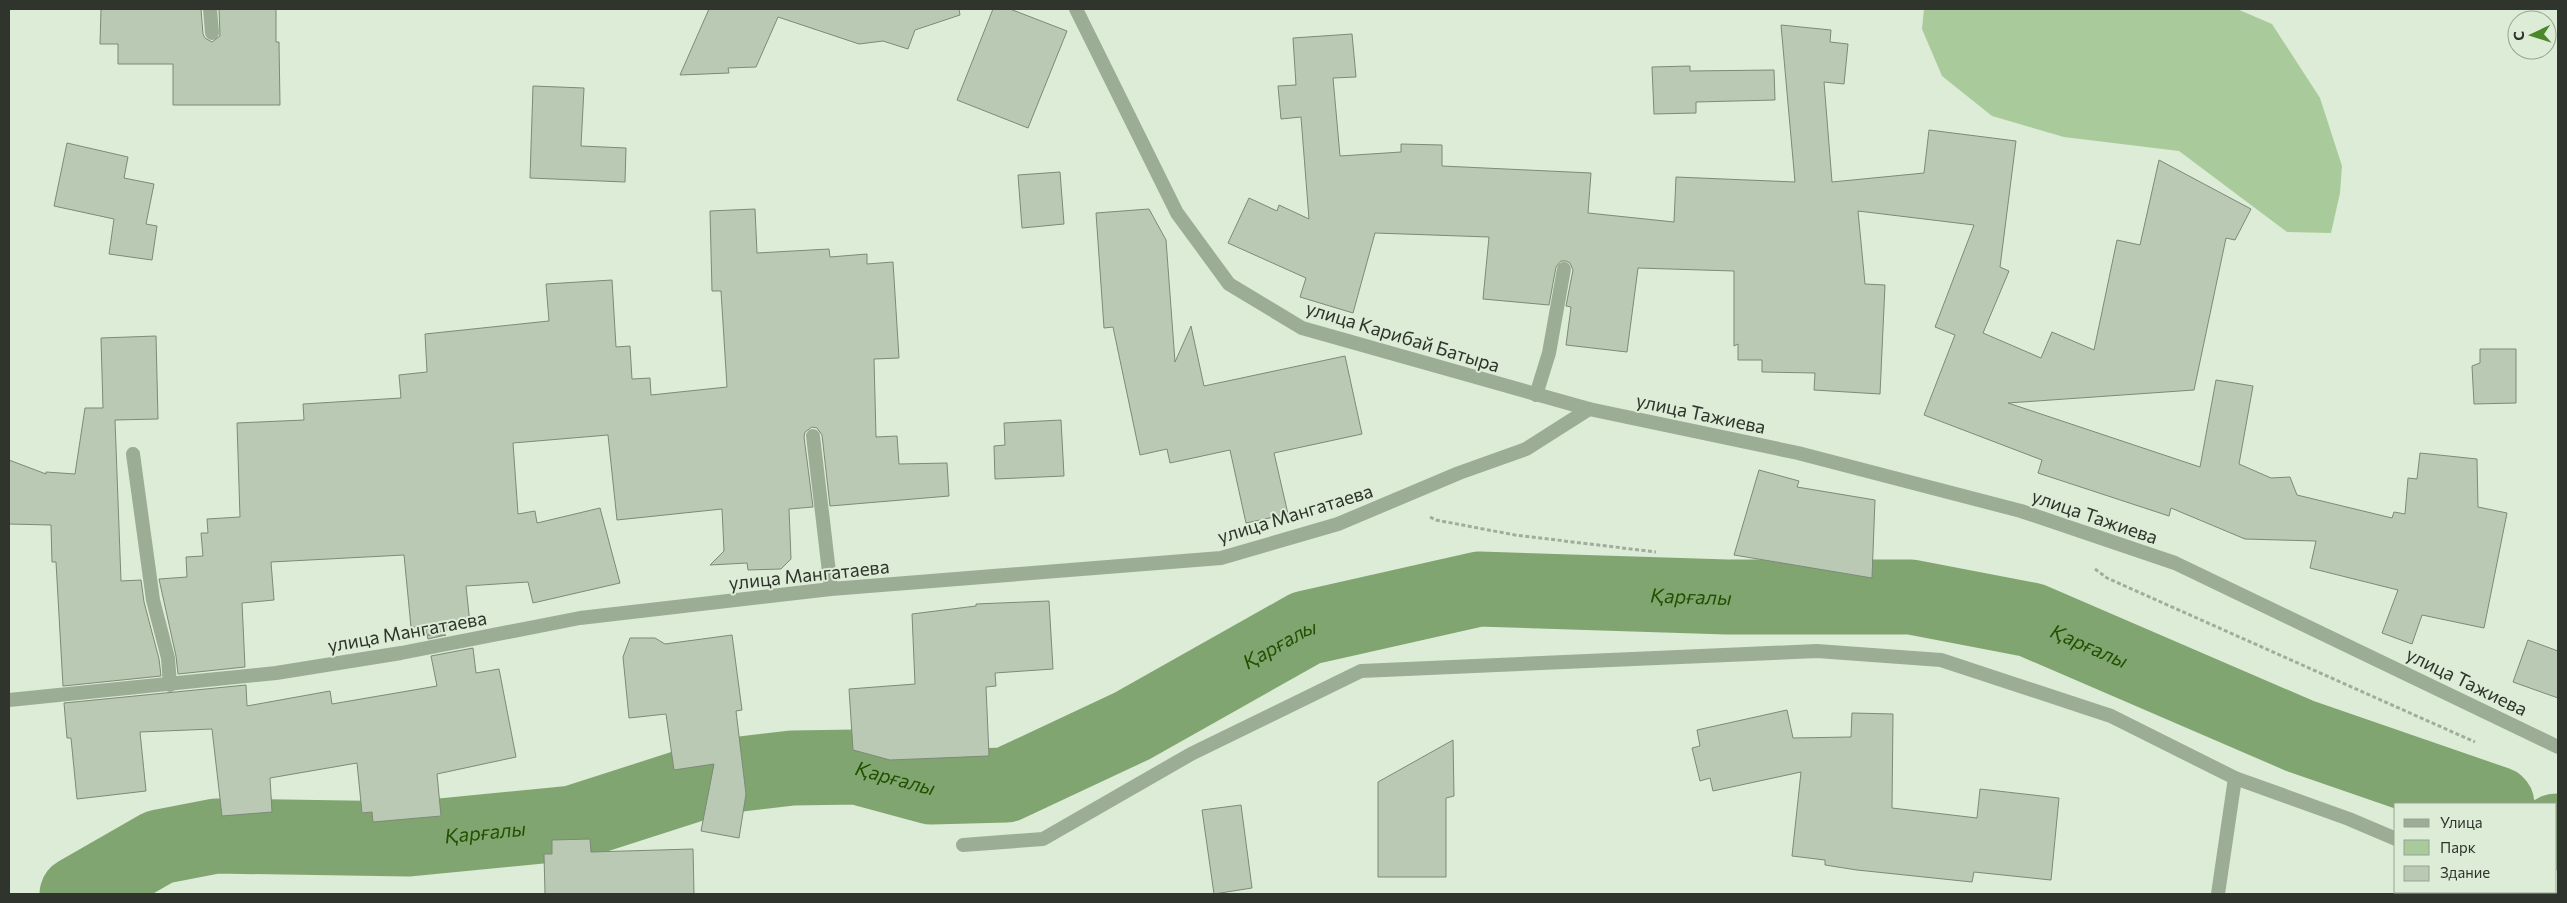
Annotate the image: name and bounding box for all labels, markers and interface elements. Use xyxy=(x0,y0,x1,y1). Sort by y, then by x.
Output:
north arrow xyxy=(2507,10,2557,60)
text: С xyxy=(2510,31,2527,41)
street label: улица Карибай Батыра xyxy=(1303,296,1503,376)
street label: улица Тажиева xyxy=(1634,388,1768,438)
street label: улица Мангатаева xyxy=(1215,478,1375,548)
street label: улица Тажиева xyxy=(2029,484,2161,548)
street label: улица Мангатаева xyxy=(728,554,890,594)
water label: Қарғалы xyxy=(1650,583,1732,609)
street label: улица Мангатаева xyxy=(326,606,488,656)
water label: Қарғалы xyxy=(1238,614,1319,674)
water label: Қарғалы xyxy=(2047,618,2132,672)
street label: улица Тажиева xyxy=(2403,642,2531,720)
water label: Қарғалы xyxy=(853,755,938,800)
legend xyxy=(2394,803,2557,893)
text: Улица xyxy=(2440,813,2482,831)
water label: Қарғалы xyxy=(443,816,527,847)
text: Парк xyxy=(2440,838,2476,856)
text: Здание xyxy=(2440,863,2490,881)

